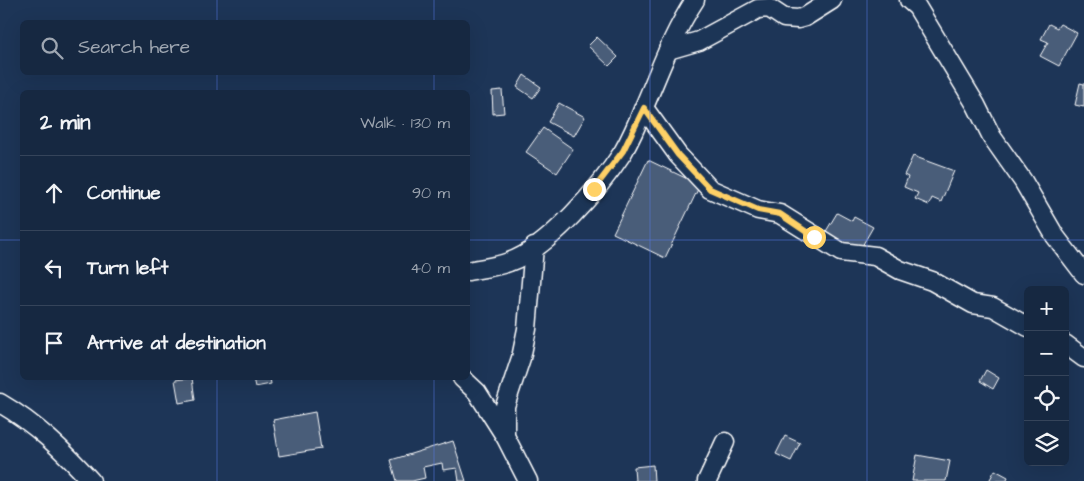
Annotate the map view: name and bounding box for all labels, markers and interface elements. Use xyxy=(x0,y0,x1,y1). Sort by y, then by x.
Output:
search box xyxy=(20,20,470,75)
icon: search xyxy=(38,34,66,62)
text: Search here xyxy=(78,34,190,61)
text: 2 min xyxy=(40,108,90,137)
text: Walk · 130 m xyxy=(360,112,450,134)
route end xyxy=(583,178,606,201)
icon: ahead xyxy=(40,179,68,207)
text: Continue xyxy=(87,180,161,207)
text: 90 m xyxy=(412,182,450,204)
route start xyxy=(803,226,826,249)
icon: left xyxy=(40,254,68,282)
text: Turn left xyxy=(87,255,168,282)
text: 40 m xyxy=(410,257,450,279)
map controls xyxy=(1024,286,1069,466)
button: + xyxy=(1024,286,1069,331)
icon: arrive xyxy=(40,329,68,357)
text: Arrive at destination xyxy=(87,330,266,357)
button: − xyxy=(1024,331,1069,376)
button: locate xyxy=(1024,376,1069,421)
button: layers xyxy=(1024,421,1069,466)

